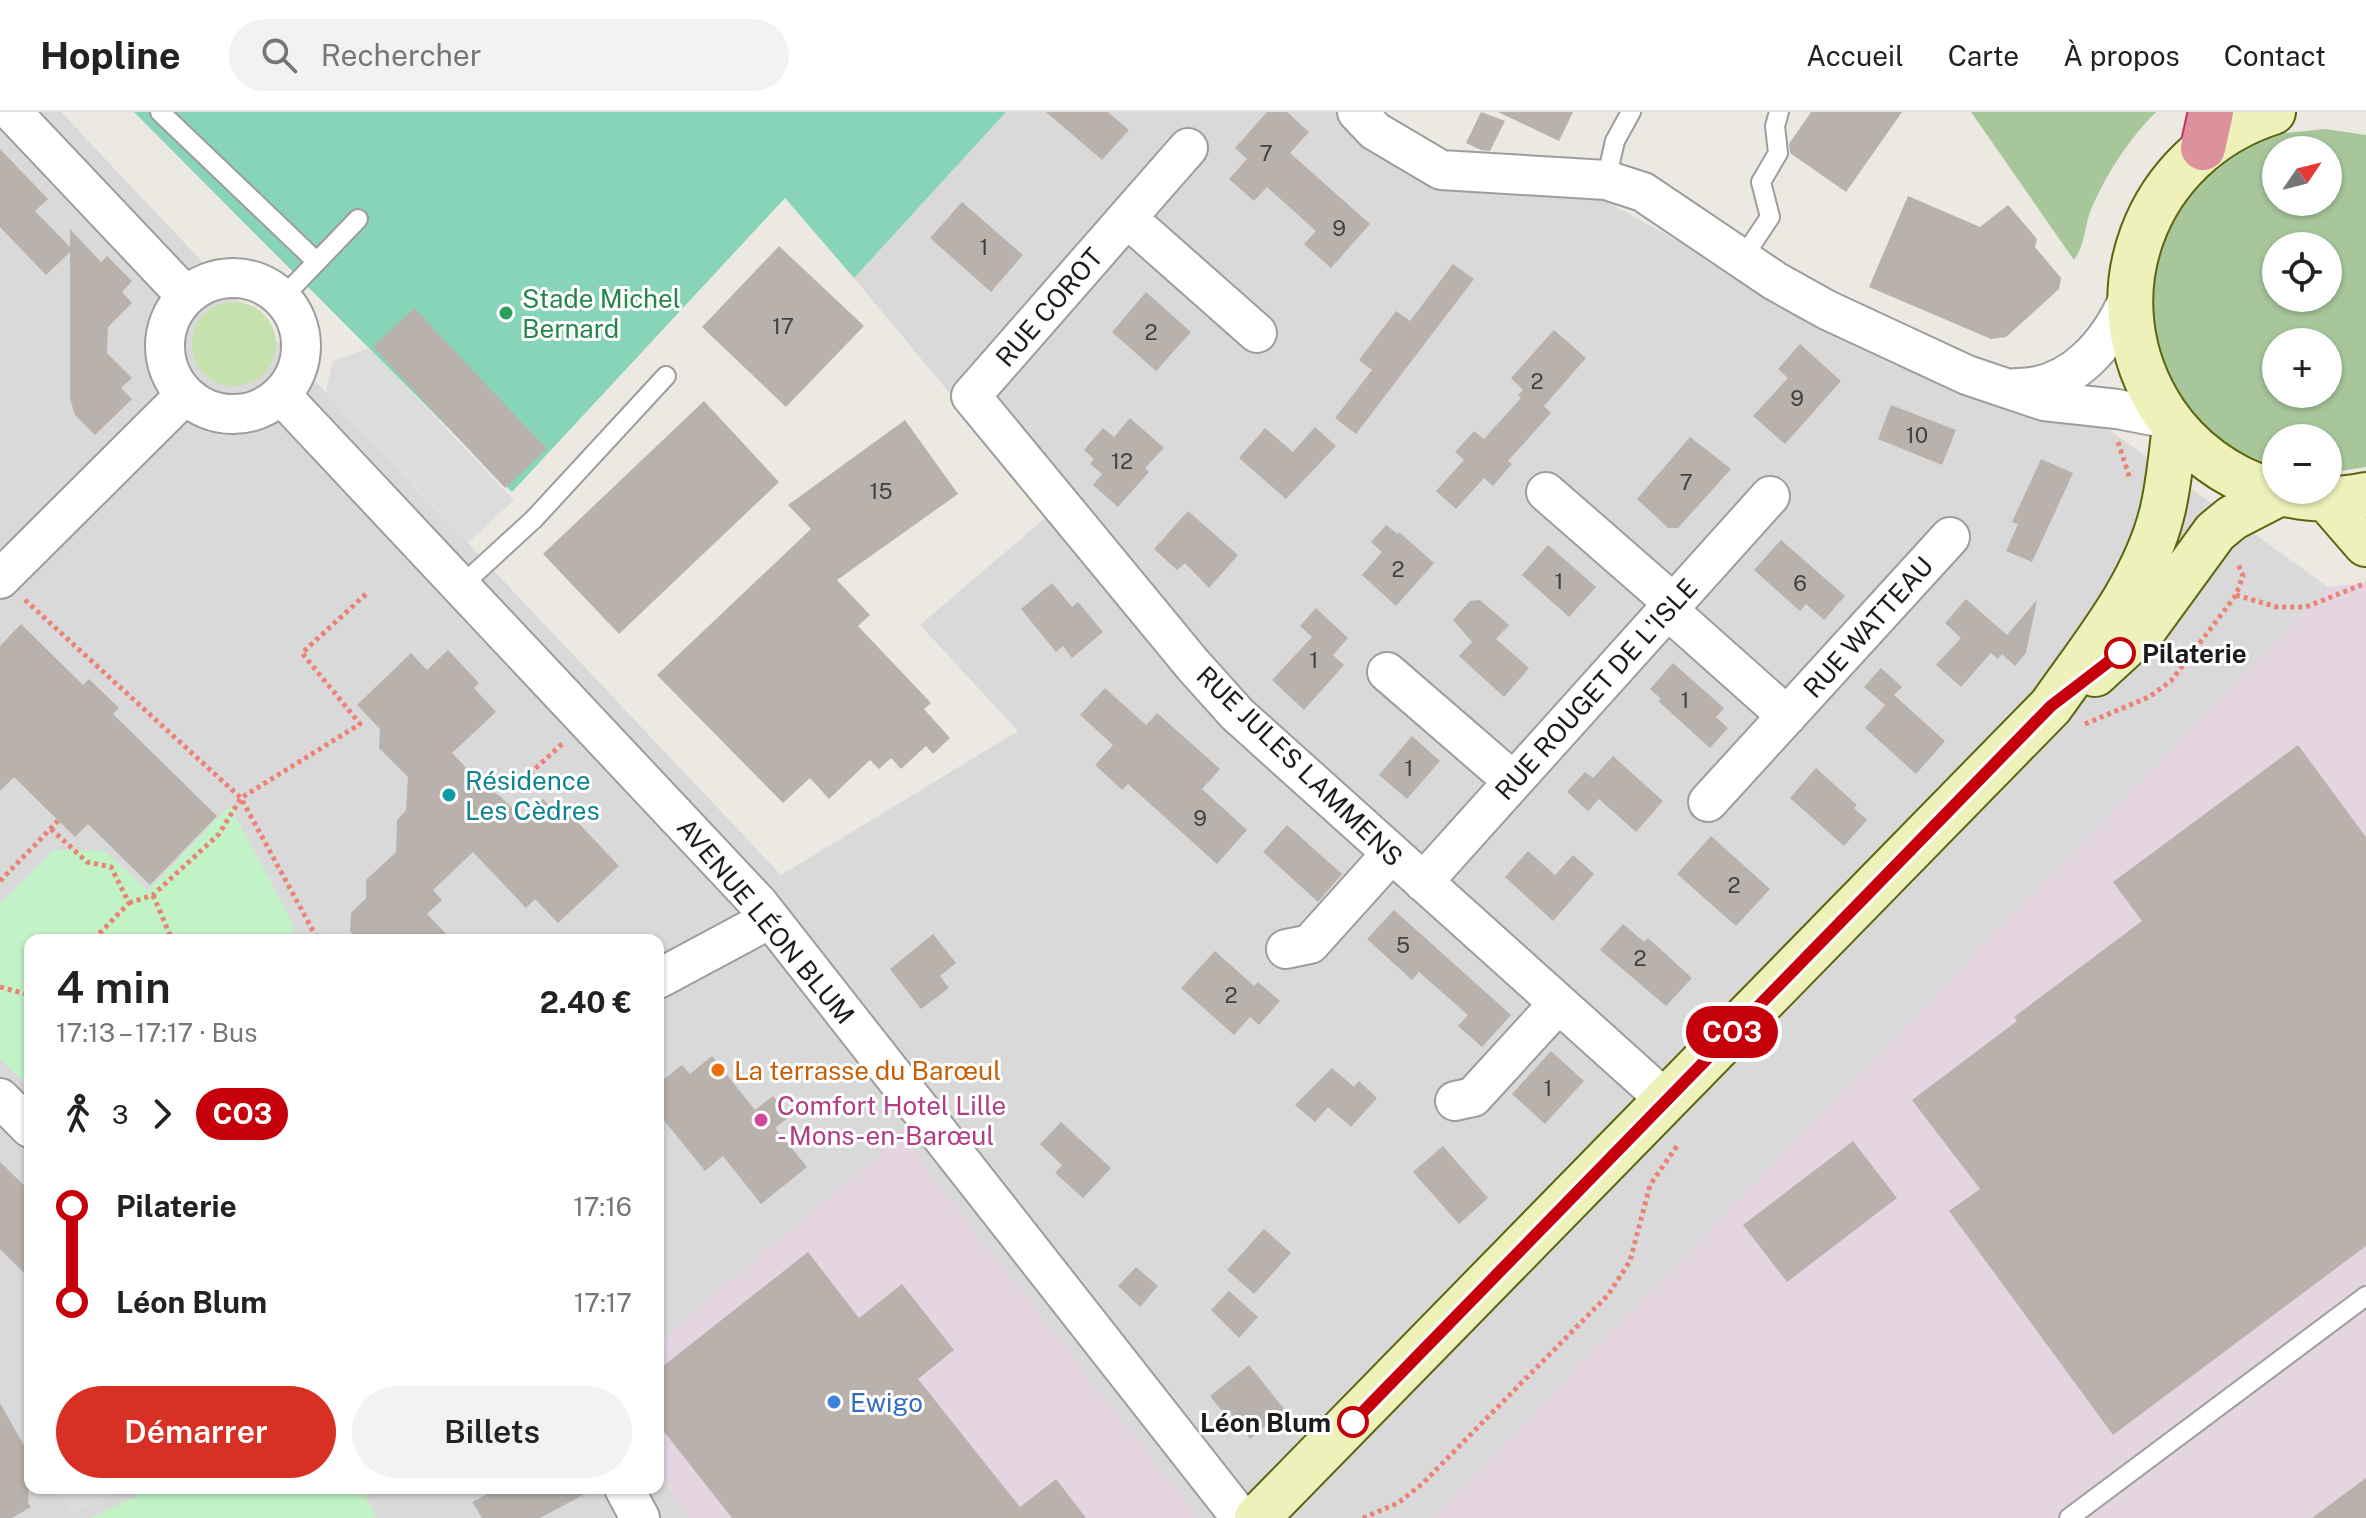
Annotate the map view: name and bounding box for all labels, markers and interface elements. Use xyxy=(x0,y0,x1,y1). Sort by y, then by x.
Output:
search box xyxy=(229,19,789,91)
text: Hopline xyxy=(40,33,181,78)
icon: search xyxy=(257,33,301,77)
text: Rechercher xyxy=(321,37,482,73)
text: Accueil xyxy=(1806,39,1904,72)
text: Carte xyxy=(1948,39,2019,72)
text: À propos xyxy=(2063,39,2180,72)
text: Contact xyxy=(2224,39,2326,72)
north arrow xyxy=(2262,136,2342,216)
map controls xyxy=(2262,136,2342,504)
house number: 7 xyxy=(1259,140,1273,166)
house number: 9 xyxy=(1332,215,1346,241)
button: locate xyxy=(2262,232,2342,312)
house number: 1 xyxy=(980,234,988,260)
street label: RUE COROT xyxy=(989,241,1109,373)
place label: Stade Michel Bernard xyxy=(522,283,681,344)
marker: Stade Michel Bernard xyxy=(497,304,515,322)
house number: 17 xyxy=(772,313,794,339)
house number: 2 xyxy=(1144,319,1158,345)
button: + xyxy=(2262,328,2342,408)
house number: 2 xyxy=(1530,368,1544,394)
house number: 9 xyxy=(1790,385,1804,411)
house number: 10 xyxy=(1906,422,1928,448)
button: − xyxy=(2262,424,2342,504)
house number: 12 xyxy=(1111,448,1133,474)
house number: 7 xyxy=(1679,469,1693,495)
house number: 15 xyxy=(869,478,893,504)
street label: RUE WATTEAU xyxy=(1797,550,1939,704)
house number: 2 xyxy=(1391,556,1405,582)
house number: 1 xyxy=(1555,568,1563,594)
house number: 6 xyxy=(1793,570,1807,596)
street label: RUE ROUGET DE L'ISLE xyxy=(1488,572,1704,806)
marker: Pilaterie xyxy=(2105,638,2135,668)
place label: Pilaterie xyxy=(2142,638,2247,669)
house number: 1 xyxy=(1310,647,1318,673)
street label: RUE JULES LAMMENS xyxy=(1191,660,1409,872)
house number: 1 xyxy=(1681,687,1689,713)
house number: 1 xyxy=(1405,755,1413,781)
place label: Résidence Les Cèdres xyxy=(465,765,600,826)
marker: Résidence Les Cèdres xyxy=(440,786,458,804)
house number: 9 xyxy=(1193,805,1207,831)
street label: AVENUE LÉON BLUM xyxy=(671,812,861,1030)
house number: 2 xyxy=(1727,872,1741,898)
house number: 5 xyxy=(1396,932,1410,958)
house number: 2 xyxy=(1633,945,1647,971)
text: 4 min xyxy=(56,961,171,1013)
house number: 2 xyxy=(1224,982,1238,1008)
text: 2.40 € xyxy=(540,984,632,1020)
line badge: CO3 xyxy=(1686,1006,1778,1058)
text: CO3 xyxy=(1702,1015,1762,1048)
text: 17:13 – 17:17 · Bus xyxy=(56,1017,257,1048)
place label: La terrasse du Barœul xyxy=(734,1055,1001,1086)
marker: La terrasse du Barœul xyxy=(709,1061,727,1079)
house number: 1 xyxy=(1544,1075,1552,1101)
place label: Comfort Hotel Lille - Mons-en-Barœul xyxy=(777,1090,1006,1151)
icon: walk xyxy=(56,1092,100,1136)
icon: forward xyxy=(140,1092,184,1136)
text: CO3 xyxy=(212,1097,272,1130)
text: 3 xyxy=(112,1099,128,1130)
marker: Comfort Hotel Lille - Mons-en-Barœul xyxy=(752,1111,770,1129)
text: Pilaterie xyxy=(116,1188,237,1224)
text: 17:16 xyxy=(573,1191,632,1222)
text: Léon Blum xyxy=(116,1284,267,1320)
text: 17:17 xyxy=(574,1287,632,1318)
button: Démarrer xyxy=(56,1386,336,1478)
button: Billets xyxy=(352,1386,632,1478)
place label: Ewigo xyxy=(850,1387,923,1418)
marker: Ewigo xyxy=(825,1393,843,1411)
place label: Léon Blum xyxy=(1200,1407,1331,1438)
marker: Léon Blum xyxy=(1338,1407,1368,1437)

